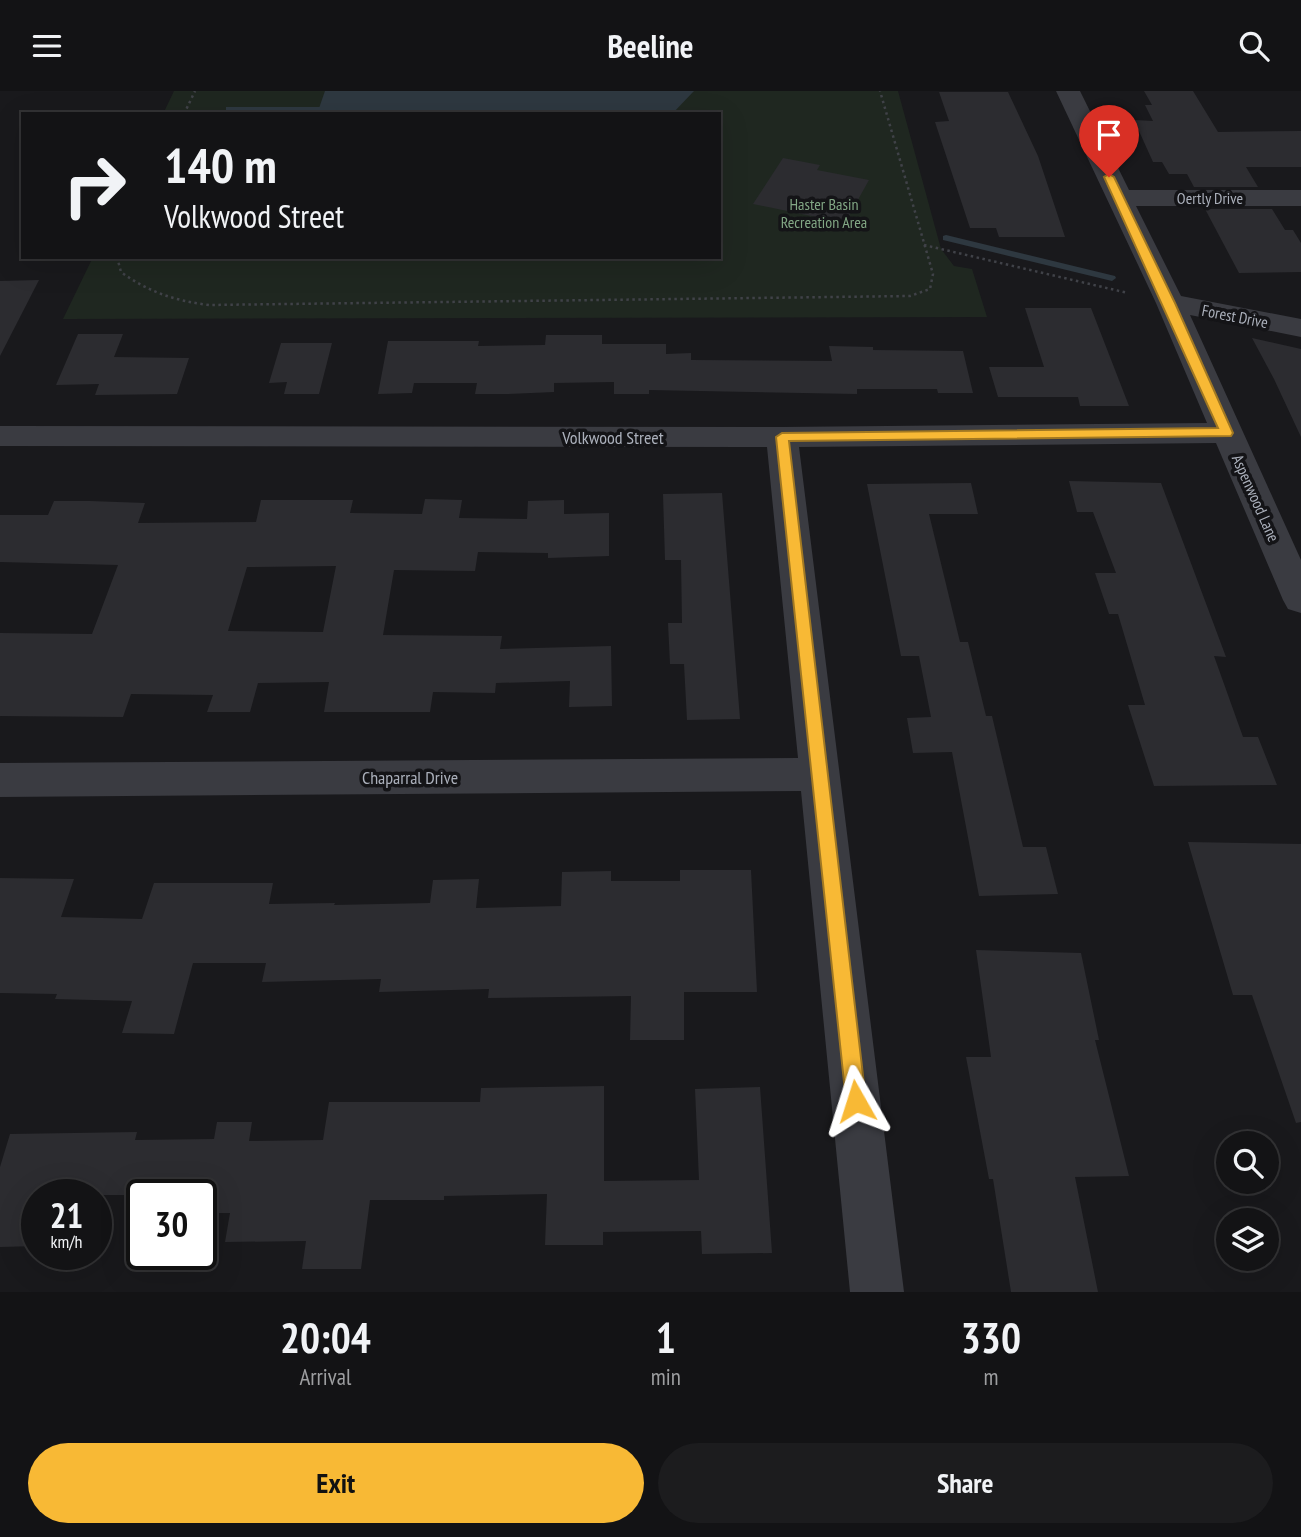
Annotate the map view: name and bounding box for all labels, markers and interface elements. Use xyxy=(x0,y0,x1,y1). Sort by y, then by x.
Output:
text: Beeline xyxy=(607,25,694,67)
icon: menu xyxy=(28,27,66,65)
icon: search xyxy=(1235,27,1273,65)
pin xyxy=(1079,105,1139,177)
icon: arrive xyxy=(1090,116,1128,154)
text: 140 m xyxy=(164,133,277,197)
icon: right xyxy=(49,140,140,231)
street label: Oertly Drive xyxy=(1177,188,1243,208)
park label: Haster Basin Recreation Area xyxy=(781,194,867,232)
text: Volkwood Street xyxy=(164,195,344,237)
street label: Forest Drive xyxy=(1200,300,1270,332)
street label: Volkwood Street xyxy=(561,426,664,449)
street label: Aspenwood Lane xyxy=(1228,451,1284,545)
street label: Chaparral Drive xyxy=(362,766,458,789)
position arrow xyxy=(819,1064,893,1138)
map controls xyxy=(1216,1131,1279,1271)
button: search xyxy=(1216,1131,1279,1194)
speed limit sign: 30 xyxy=(126,1179,217,1270)
text: 21 xyxy=(50,1192,83,1238)
button: layers xyxy=(1216,1208,1279,1271)
text: km/h xyxy=(51,1230,82,1253)
text: 20:04 xyxy=(280,1310,371,1365)
text: 1 xyxy=(656,1310,676,1365)
text: 330 xyxy=(961,1310,1021,1365)
text: Arrival xyxy=(299,1362,351,1391)
text: min xyxy=(651,1362,681,1391)
text: m xyxy=(983,1362,998,1391)
button: Exit xyxy=(28,1443,644,1523)
button: Share xyxy=(658,1443,1273,1523)

